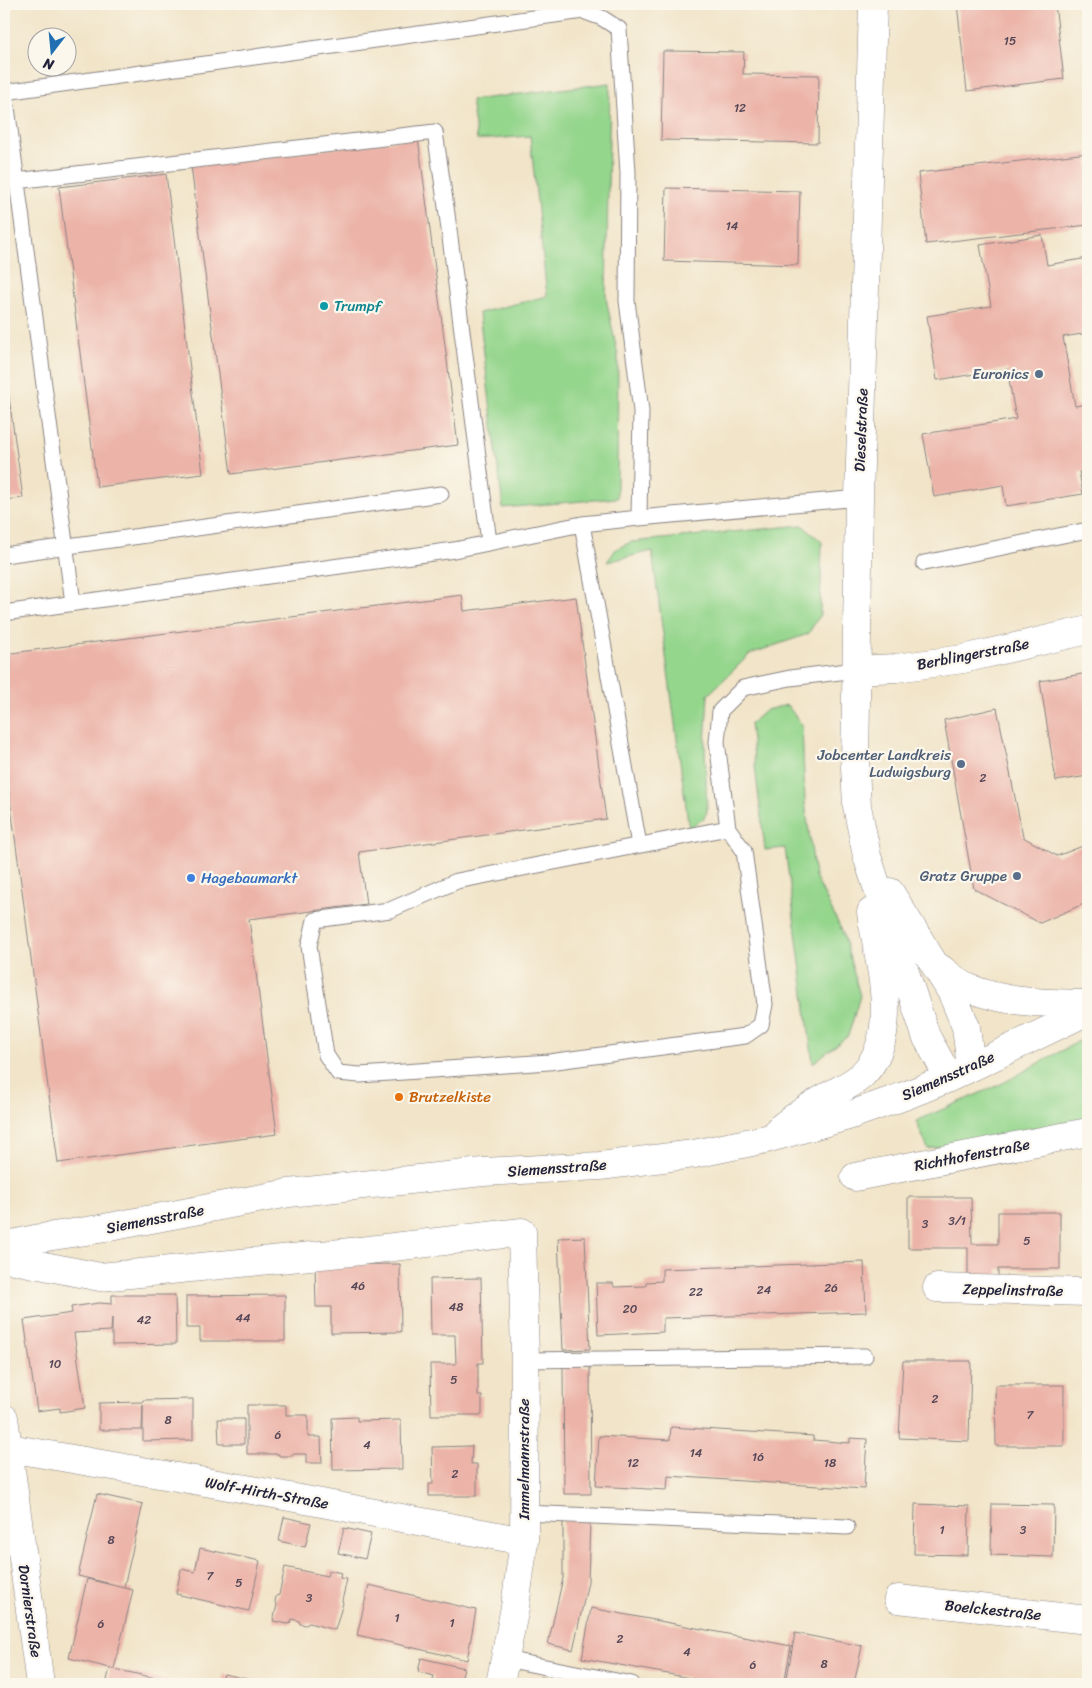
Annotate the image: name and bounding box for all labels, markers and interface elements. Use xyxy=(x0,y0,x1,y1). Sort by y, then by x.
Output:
north arrow xyxy=(28,28,78,78)
house number: 15 xyxy=(1004,30,1016,52)
text: N xyxy=(40,51,58,78)
house number: 12 xyxy=(734,97,746,119)
house number: 14 xyxy=(726,215,739,237)
place label: Trumpf xyxy=(334,293,384,319)
marker: Trumpf xyxy=(318,300,330,312)
place label: Euronics xyxy=(972,361,1029,387)
marker: Euronics xyxy=(1033,368,1045,380)
street label: Dieselstraße xyxy=(847,387,875,472)
street label: Berblingerstraße xyxy=(915,630,1032,678)
place label: Jobcenter Landkreis Ludwigsburg xyxy=(817,742,951,785)
marker: Jobcenter Landkreis Ludwigsburg xyxy=(955,758,967,770)
house number: 2 xyxy=(980,767,987,789)
place label: Gratz Gruppe xyxy=(920,863,1007,889)
place label: Hagebaumarkt xyxy=(201,865,298,891)
marker: Gratz Gruppe xyxy=(1011,870,1023,882)
marker: Hagebaumarkt xyxy=(185,872,197,884)
street label: Siemensstraße xyxy=(897,1044,999,1108)
place label: Brutzelkiste xyxy=(409,1084,491,1110)
marker: Brutzelkiste xyxy=(393,1091,405,1103)
street label: Richthofenstraße xyxy=(912,1131,1032,1179)
street label: Siemensstraße xyxy=(506,1152,608,1184)
street label: Siemensstraße xyxy=(104,1197,207,1241)
house number: 3/1 xyxy=(948,1210,966,1232)
house number: 3 xyxy=(922,1213,929,1235)
house number: 5 xyxy=(1023,1230,1031,1252)
house number: 46 xyxy=(351,1275,365,1297)
street label: Zeppelinstraße xyxy=(962,1276,1064,1304)
house number: 26 xyxy=(824,1277,838,1299)
house number: 24 xyxy=(757,1279,772,1301)
house number: 22 xyxy=(689,1281,703,1303)
house number: 48 xyxy=(449,1296,463,1318)
house number: 20 xyxy=(623,1298,638,1320)
house number: 44 xyxy=(235,1307,251,1329)
house number: 42 xyxy=(137,1309,151,1331)
house number: 10 xyxy=(49,1353,62,1375)
house number: 5 xyxy=(450,1369,458,1391)
house number: 2 xyxy=(932,1388,939,1410)
street label: Immelmannstraße xyxy=(511,1398,537,1521)
house number: 7 xyxy=(1027,1404,1035,1426)
house number: 8 xyxy=(164,1409,172,1431)
house number: 6 xyxy=(275,1424,282,1446)
house number: 4 xyxy=(363,1434,371,1456)
house number: 14 xyxy=(690,1442,703,1464)
house number: 16 xyxy=(752,1446,764,1468)
house number: 12 xyxy=(627,1452,639,1474)
house number: 18 xyxy=(824,1452,836,1474)
house number: 2 xyxy=(452,1463,459,1485)
street label: Wolf-Hirth-Straße xyxy=(203,1469,331,1517)
house number: 1 xyxy=(939,1519,945,1541)
house number: 3 xyxy=(1020,1519,1027,1541)
house number: 8 xyxy=(107,1529,115,1551)
street label: Dornierstraße xyxy=(11,1563,49,1659)
house number: 7 xyxy=(207,1565,215,1587)
house number: 5 xyxy=(235,1572,243,1594)
house number: 3 xyxy=(306,1587,313,1609)
street label: Boelckestraße xyxy=(943,1592,1043,1628)
house number: 1 xyxy=(394,1607,400,1629)
house number: 1 xyxy=(449,1612,455,1634)
house number: 6 xyxy=(98,1613,105,1635)
house number: 2 xyxy=(617,1628,624,1650)
house number: 4 xyxy=(683,1641,691,1663)
house number: 8 xyxy=(820,1653,828,1675)
house number: 6 xyxy=(750,1654,757,1676)

